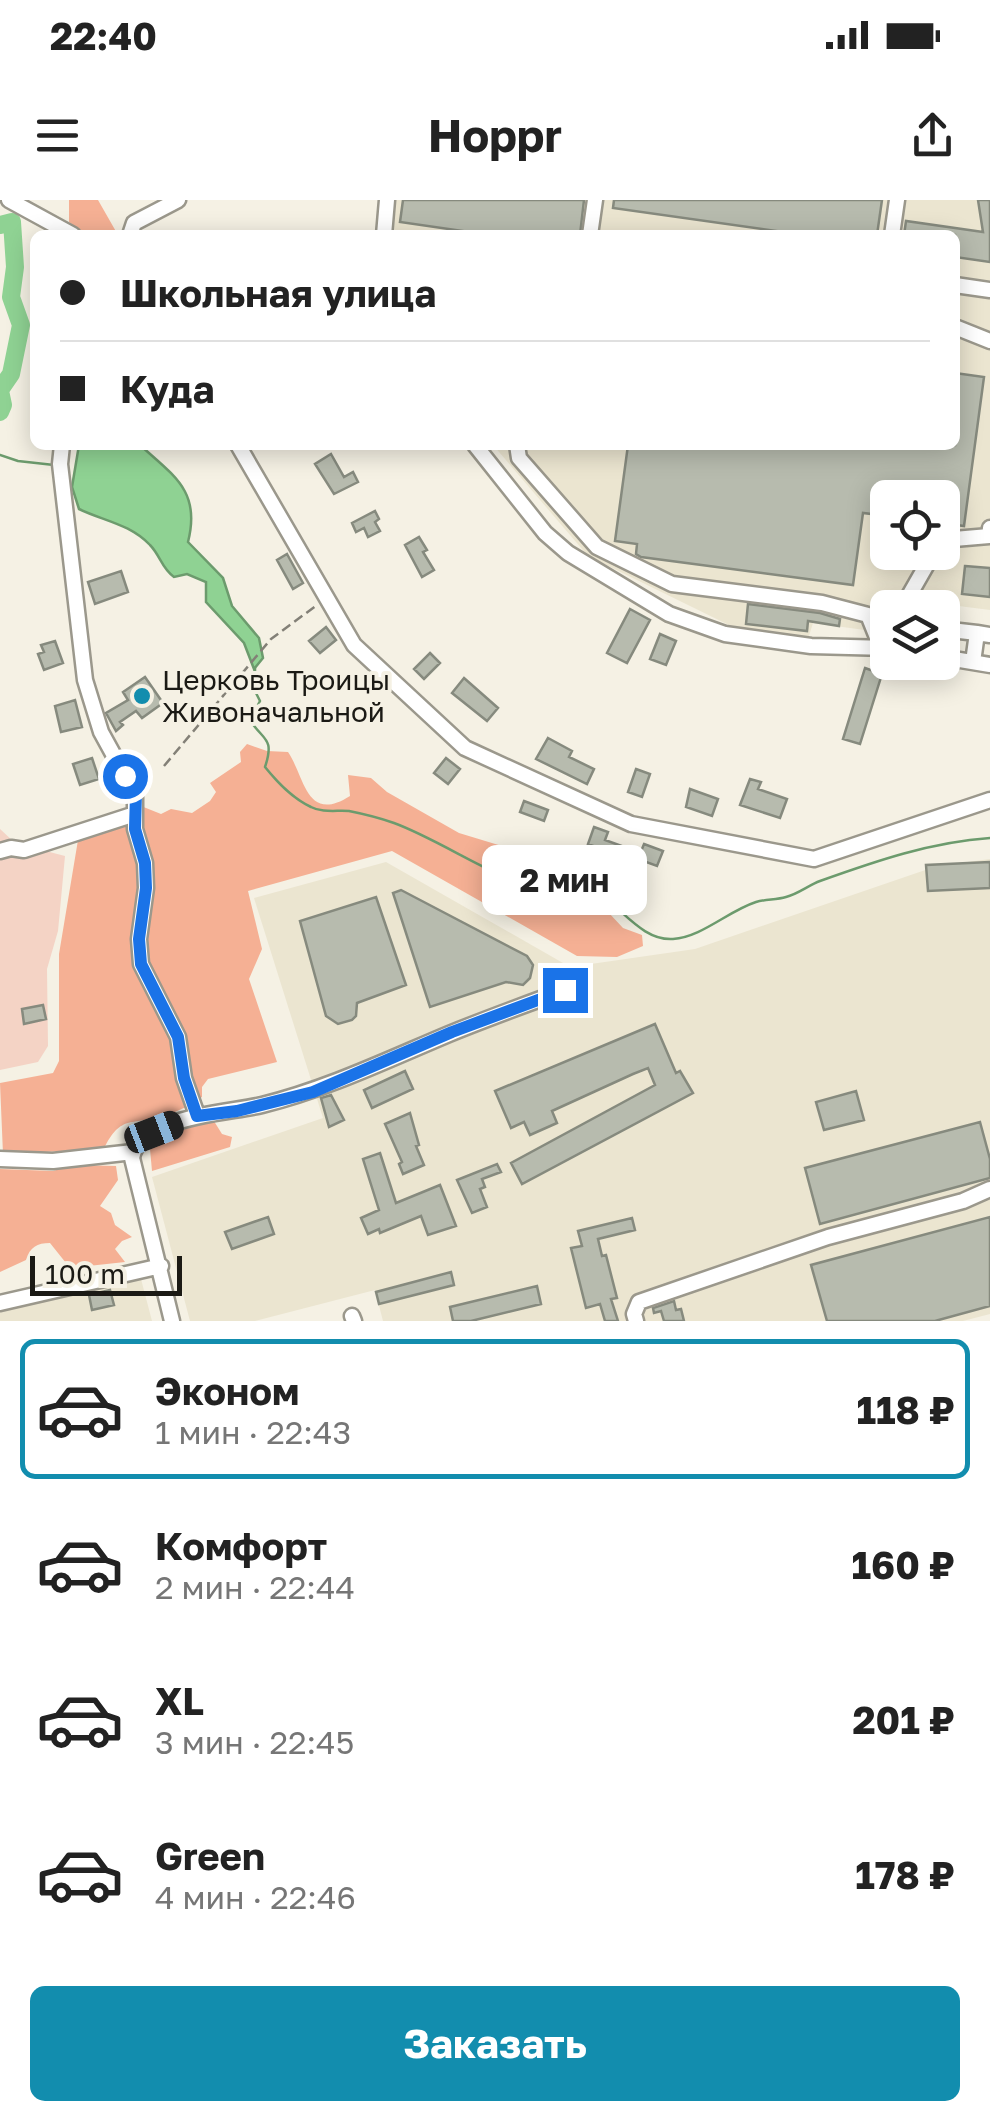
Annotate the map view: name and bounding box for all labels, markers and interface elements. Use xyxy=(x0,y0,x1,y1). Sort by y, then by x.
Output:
text: 22:40 xyxy=(50,13,157,58)
icon: menu xyxy=(30,108,85,163)
text: Hoppr xyxy=(428,108,562,162)
icon: share xyxy=(905,108,960,163)
text: Школьная улица xyxy=(120,270,436,315)
text: Куда xyxy=(120,366,214,411)
map controls xyxy=(870,480,960,680)
button: locate xyxy=(870,480,960,570)
button: layers xyxy=(870,590,960,680)
place label: Церковь Троицы Живоначальной xyxy=(162,663,390,728)
marker: Церковь Троицы Живоначальной xyxy=(131,685,153,707)
route start xyxy=(103,754,148,799)
callout: 2 мин xyxy=(482,845,648,915)
text: 2 мин xyxy=(520,861,609,899)
route end xyxy=(543,968,588,1013)
car xyxy=(121,1107,187,1157)
scale bar xyxy=(30,1251,182,1296)
text: 100 m xyxy=(45,1257,125,1290)
icon: car xyxy=(35,1364,125,1454)
text: Эконом xyxy=(155,1368,299,1413)
text: 118 ₽ xyxy=(856,1387,955,1432)
text: 1 мин · 22:43 xyxy=(155,1413,351,1451)
icon: car xyxy=(35,1519,125,1609)
text: Комфорт xyxy=(155,1523,327,1568)
text: 160 ₽ xyxy=(851,1542,955,1587)
text: 2 мин · 22:44 xyxy=(155,1568,355,1606)
icon: car xyxy=(35,1674,125,1764)
text: XL xyxy=(155,1678,204,1723)
text: 201 ₽ xyxy=(852,1697,955,1742)
text: 3 мин · 22:45 xyxy=(155,1723,354,1761)
icon: car xyxy=(35,1829,125,1919)
text: Green xyxy=(155,1833,265,1878)
text: 178 ₽ xyxy=(855,1852,955,1897)
text: 4 мин · 22:46 xyxy=(155,1878,356,1916)
button: Заказать xyxy=(30,1986,960,2101)

